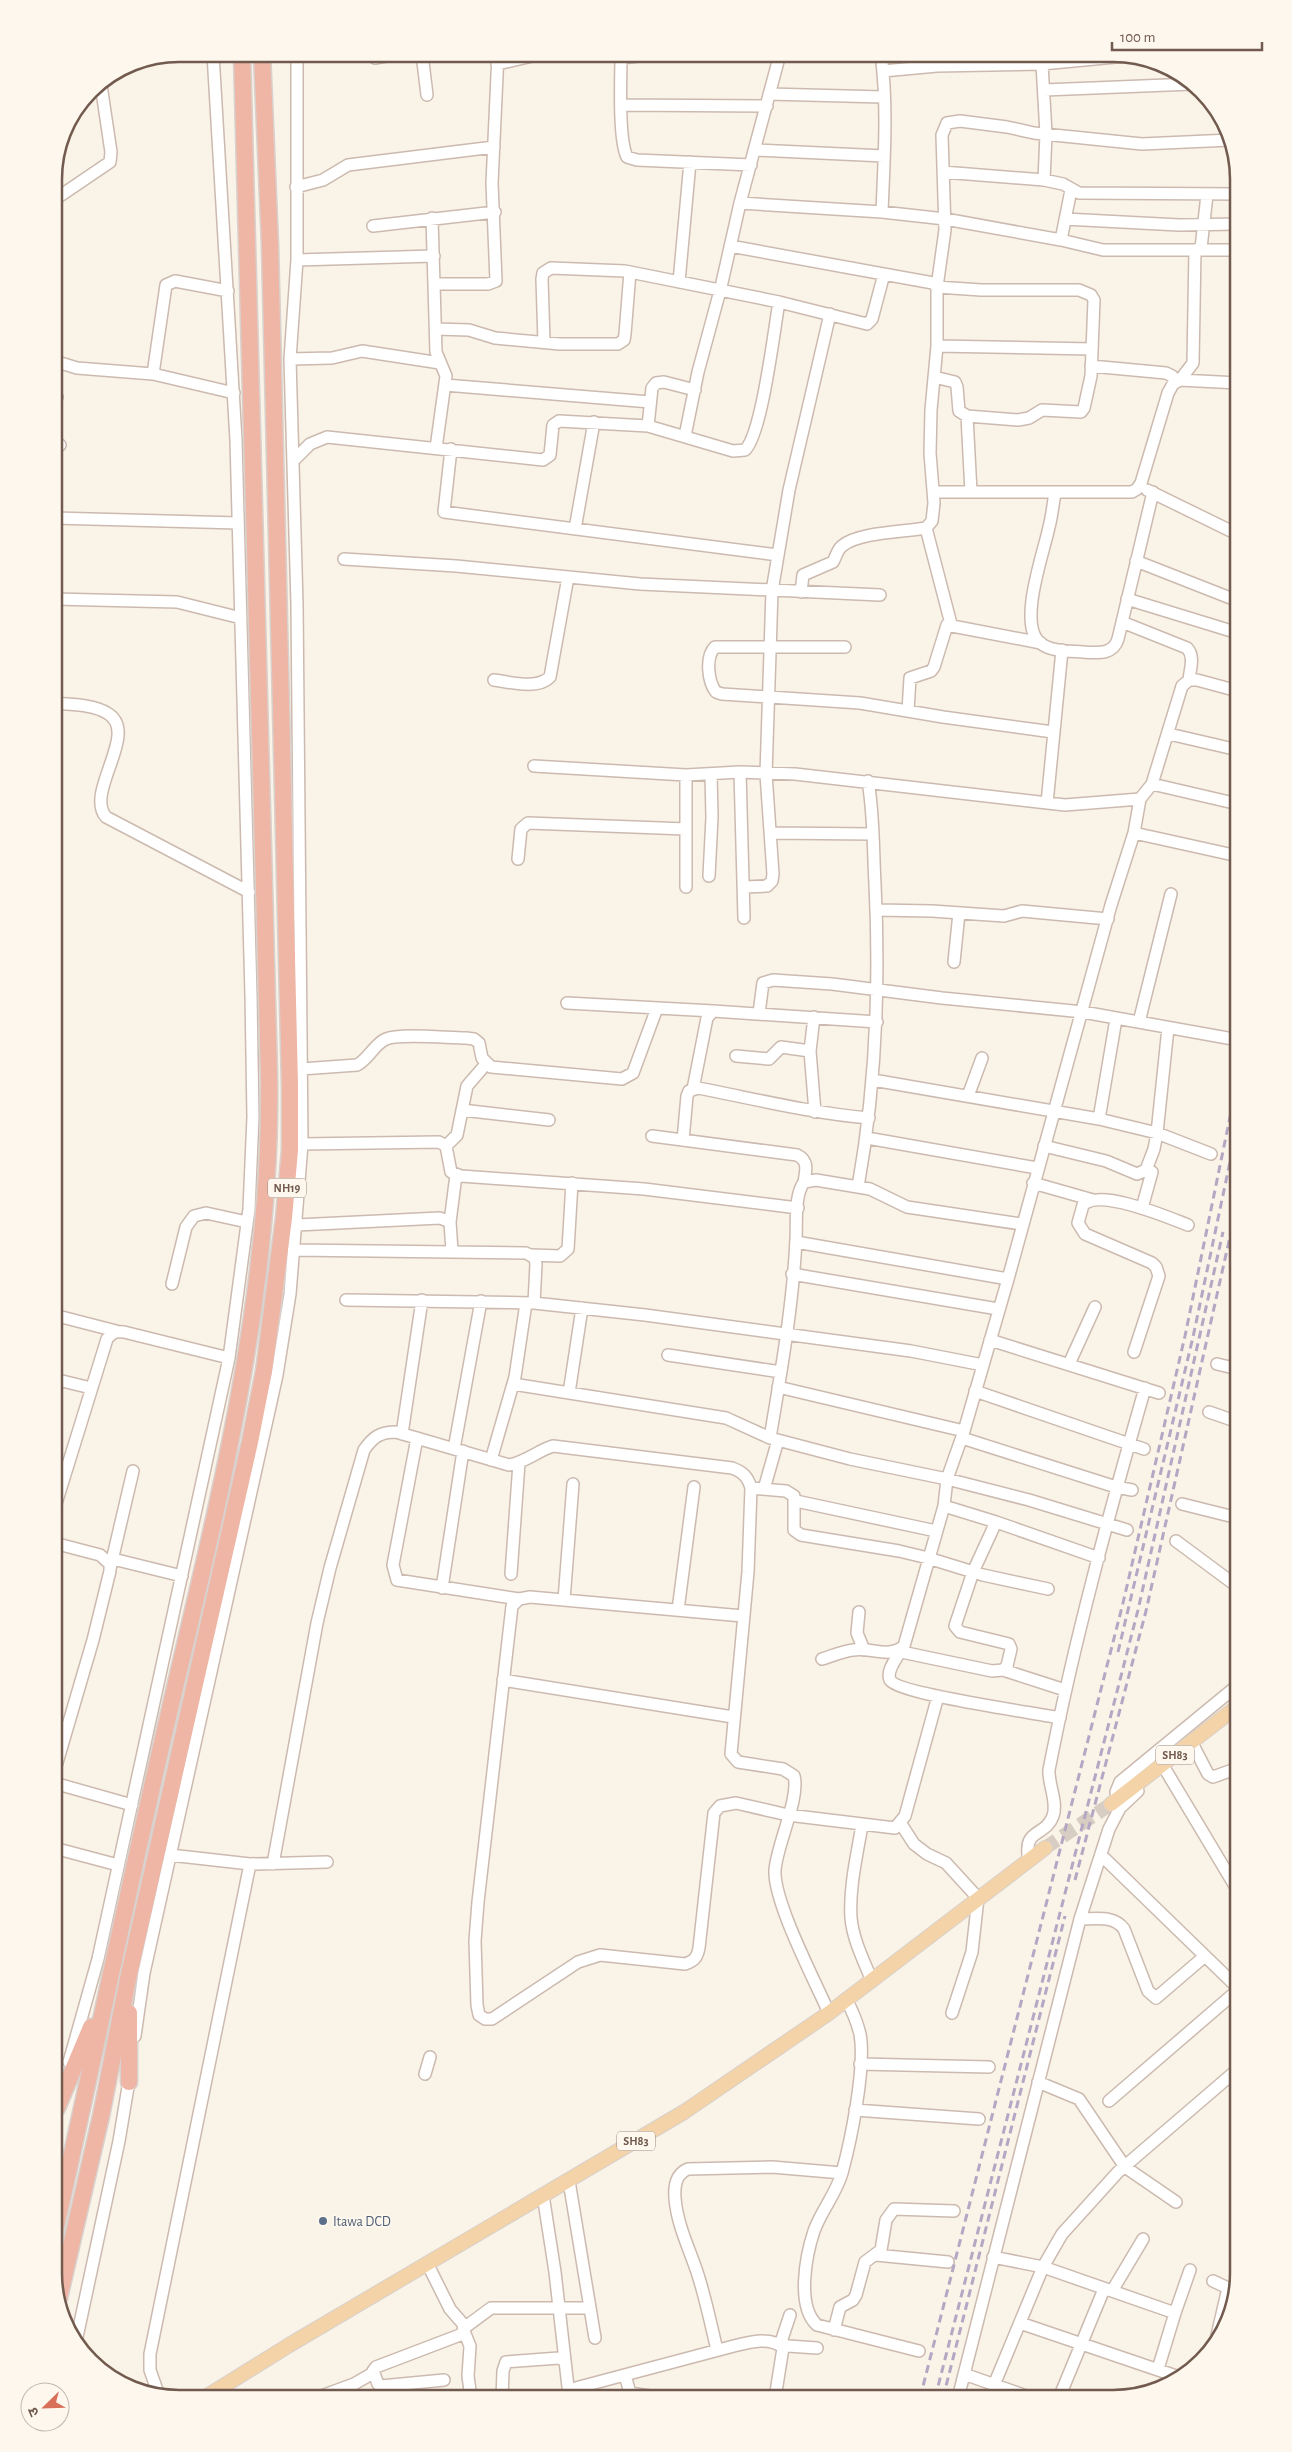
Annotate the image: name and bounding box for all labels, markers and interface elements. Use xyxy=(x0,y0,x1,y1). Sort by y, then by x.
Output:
scale bar xyxy=(1112,20,1262,52)
text: 100 m xyxy=(1120,30,1155,45)
road number: NH19 xyxy=(268,1178,306,1198)
road number: SH83 xyxy=(1156,1746,1194,1764)
road number: SH83 xyxy=(617,2132,655,2150)
marker: Itawa DCD xyxy=(317,2215,329,2227)
place label: Itawa DCD xyxy=(333,2215,391,2229)
north arrow xyxy=(20,2382,70,2432)
text: उ xyxy=(26,2404,42,2418)

